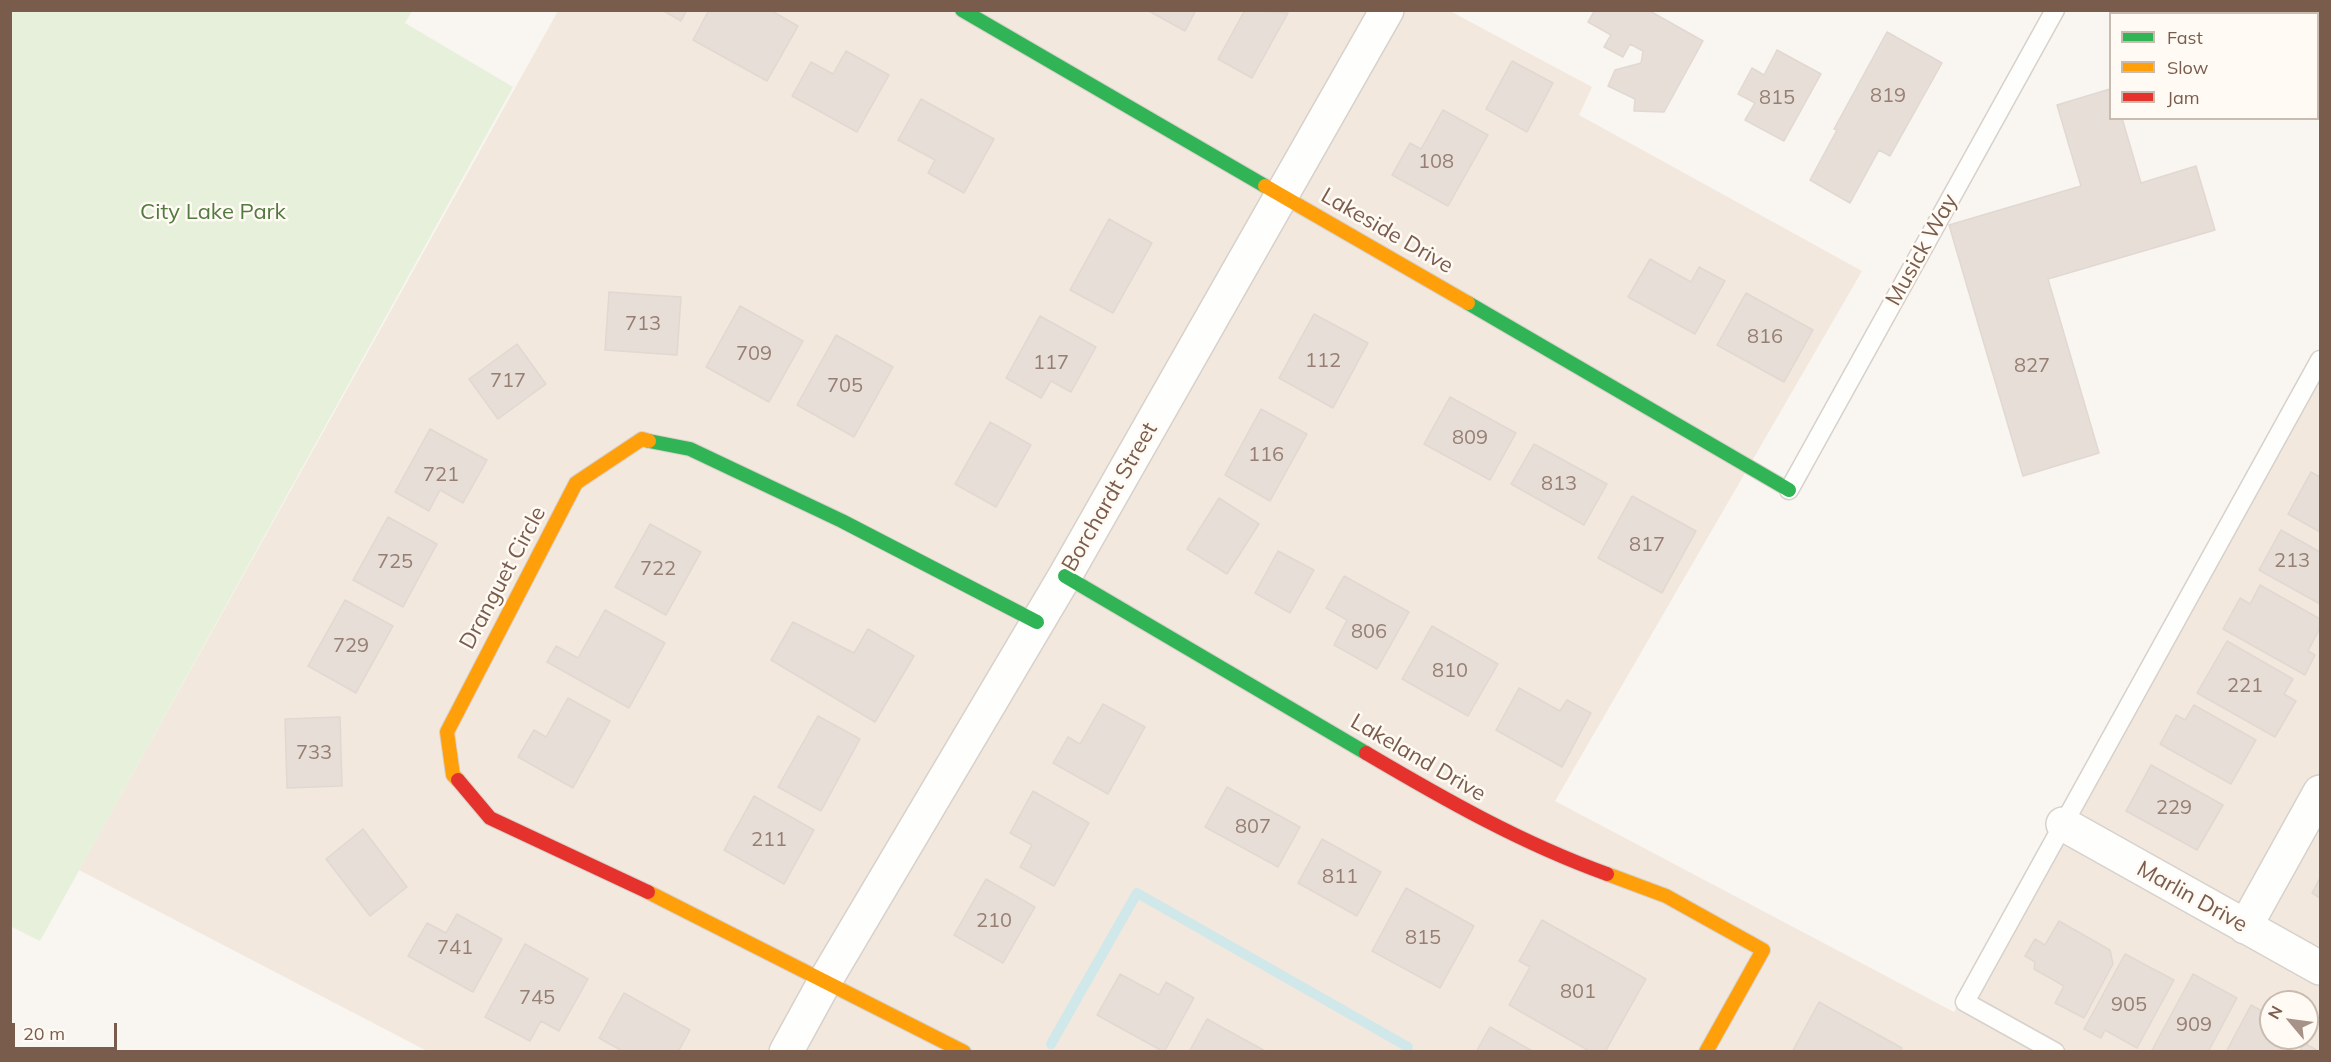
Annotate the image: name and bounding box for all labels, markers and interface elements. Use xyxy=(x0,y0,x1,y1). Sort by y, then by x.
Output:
legend xyxy=(2109,12,2319,120)
text: Fast xyxy=(2167,26,2203,49)
text: Slow xyxy=(2167,56,2208,79)
house number: 819 xyxy=(1870,84,1906,108)
house number: 815 xyxy=(1759,86,1795,110)
text: Jam xyxy=(2167,86,2200,109)
house number: 108 xyxy=(1418,150,1454,174)
street label: Lakeside Drive xyxy=(1316,182,1458,280)
street label: Musick Way xyxy=(1880,190,1964,310)
park label: City Lake Park xyxy=(140,199,286,225)
house number: 713 xyxy=(625,312,661,336)
house number: 816 xyxy=(1747,325,1783,349)
house number: 709 xyxy=(736,342,772,366)
house number: 112 xyxy=(1305,349,1341,373)
house number: 117 xyxy=(1033,351,1069,375)
house number: 827 xyxy=(2014,354,2050,378)
house number: 717 xyxy=(490,369,526,393)
house number: 705 xyxy=(827,374,863,398)
street label: Borchardt Street xyxy=(1057,418,1163,576)
house number: 809 xyxy=(1452,426,1488,450)
house number: 116 xyxy=(1248,443,1284,467)
house number: 721 xyxy=(423,463,459,487)
house number: 813 xyxy=(1541,472,1577,496)
street label: Dranguet Circle xyxy=(454,502,552,654)
house number: 817 xyxy=(1629,533,1665,557)
house number: 213 xyxy=(2274,549,2310,573)
house number: 725 xyxy=(377,550,413,574)
house number: 722 xyxy=(640,557,676,581)
house number: 806 xyxy=(1351,620,1387,644)
house number: 729 xyxy=(333,634,369,658)
house number: 810 xyxy=(1432,659,1468,683)
house number: 221 xyxy=(2227,674,2263,698)
street label: Lakeland Drive xyxy=(1346,709,1490,807)
house number: 733 xyxy=(296,741,332,765)
house number: 229 xyxy=(2156,796,2192,820)
house number: 807 xyxy=(1235,815,1271,839)
house number: 211 xyxy=(751,828,787,852)
street label: Marlin Drive xyxy=(2132,856,2252,938)
house number: 811 xyxy=(1322,865,1358,889)
house number: 210 xyxy=(976,909,1012,933)
house number: 815 xyxy=(1405,926,1441,950)
house number: 741 xyxy=(437,936,473,960)
house number: 801 xyxy=(1560,980,1596,1004)
house number: 745 xyxy=(519,986,555,1010)
north arrow xyxy=(2259,990,2319,1050)
house number: 905 xyxy=(2111,993,2147,1017)
text: N xyxy=(2263,1002,2287,1022)
scale bar xyxy=(15,1011,120,1049)
house number: 909 xyxy=(2176,1013,2212,1037)
text: 20 m xyxy=(23,1022,65,1045)

